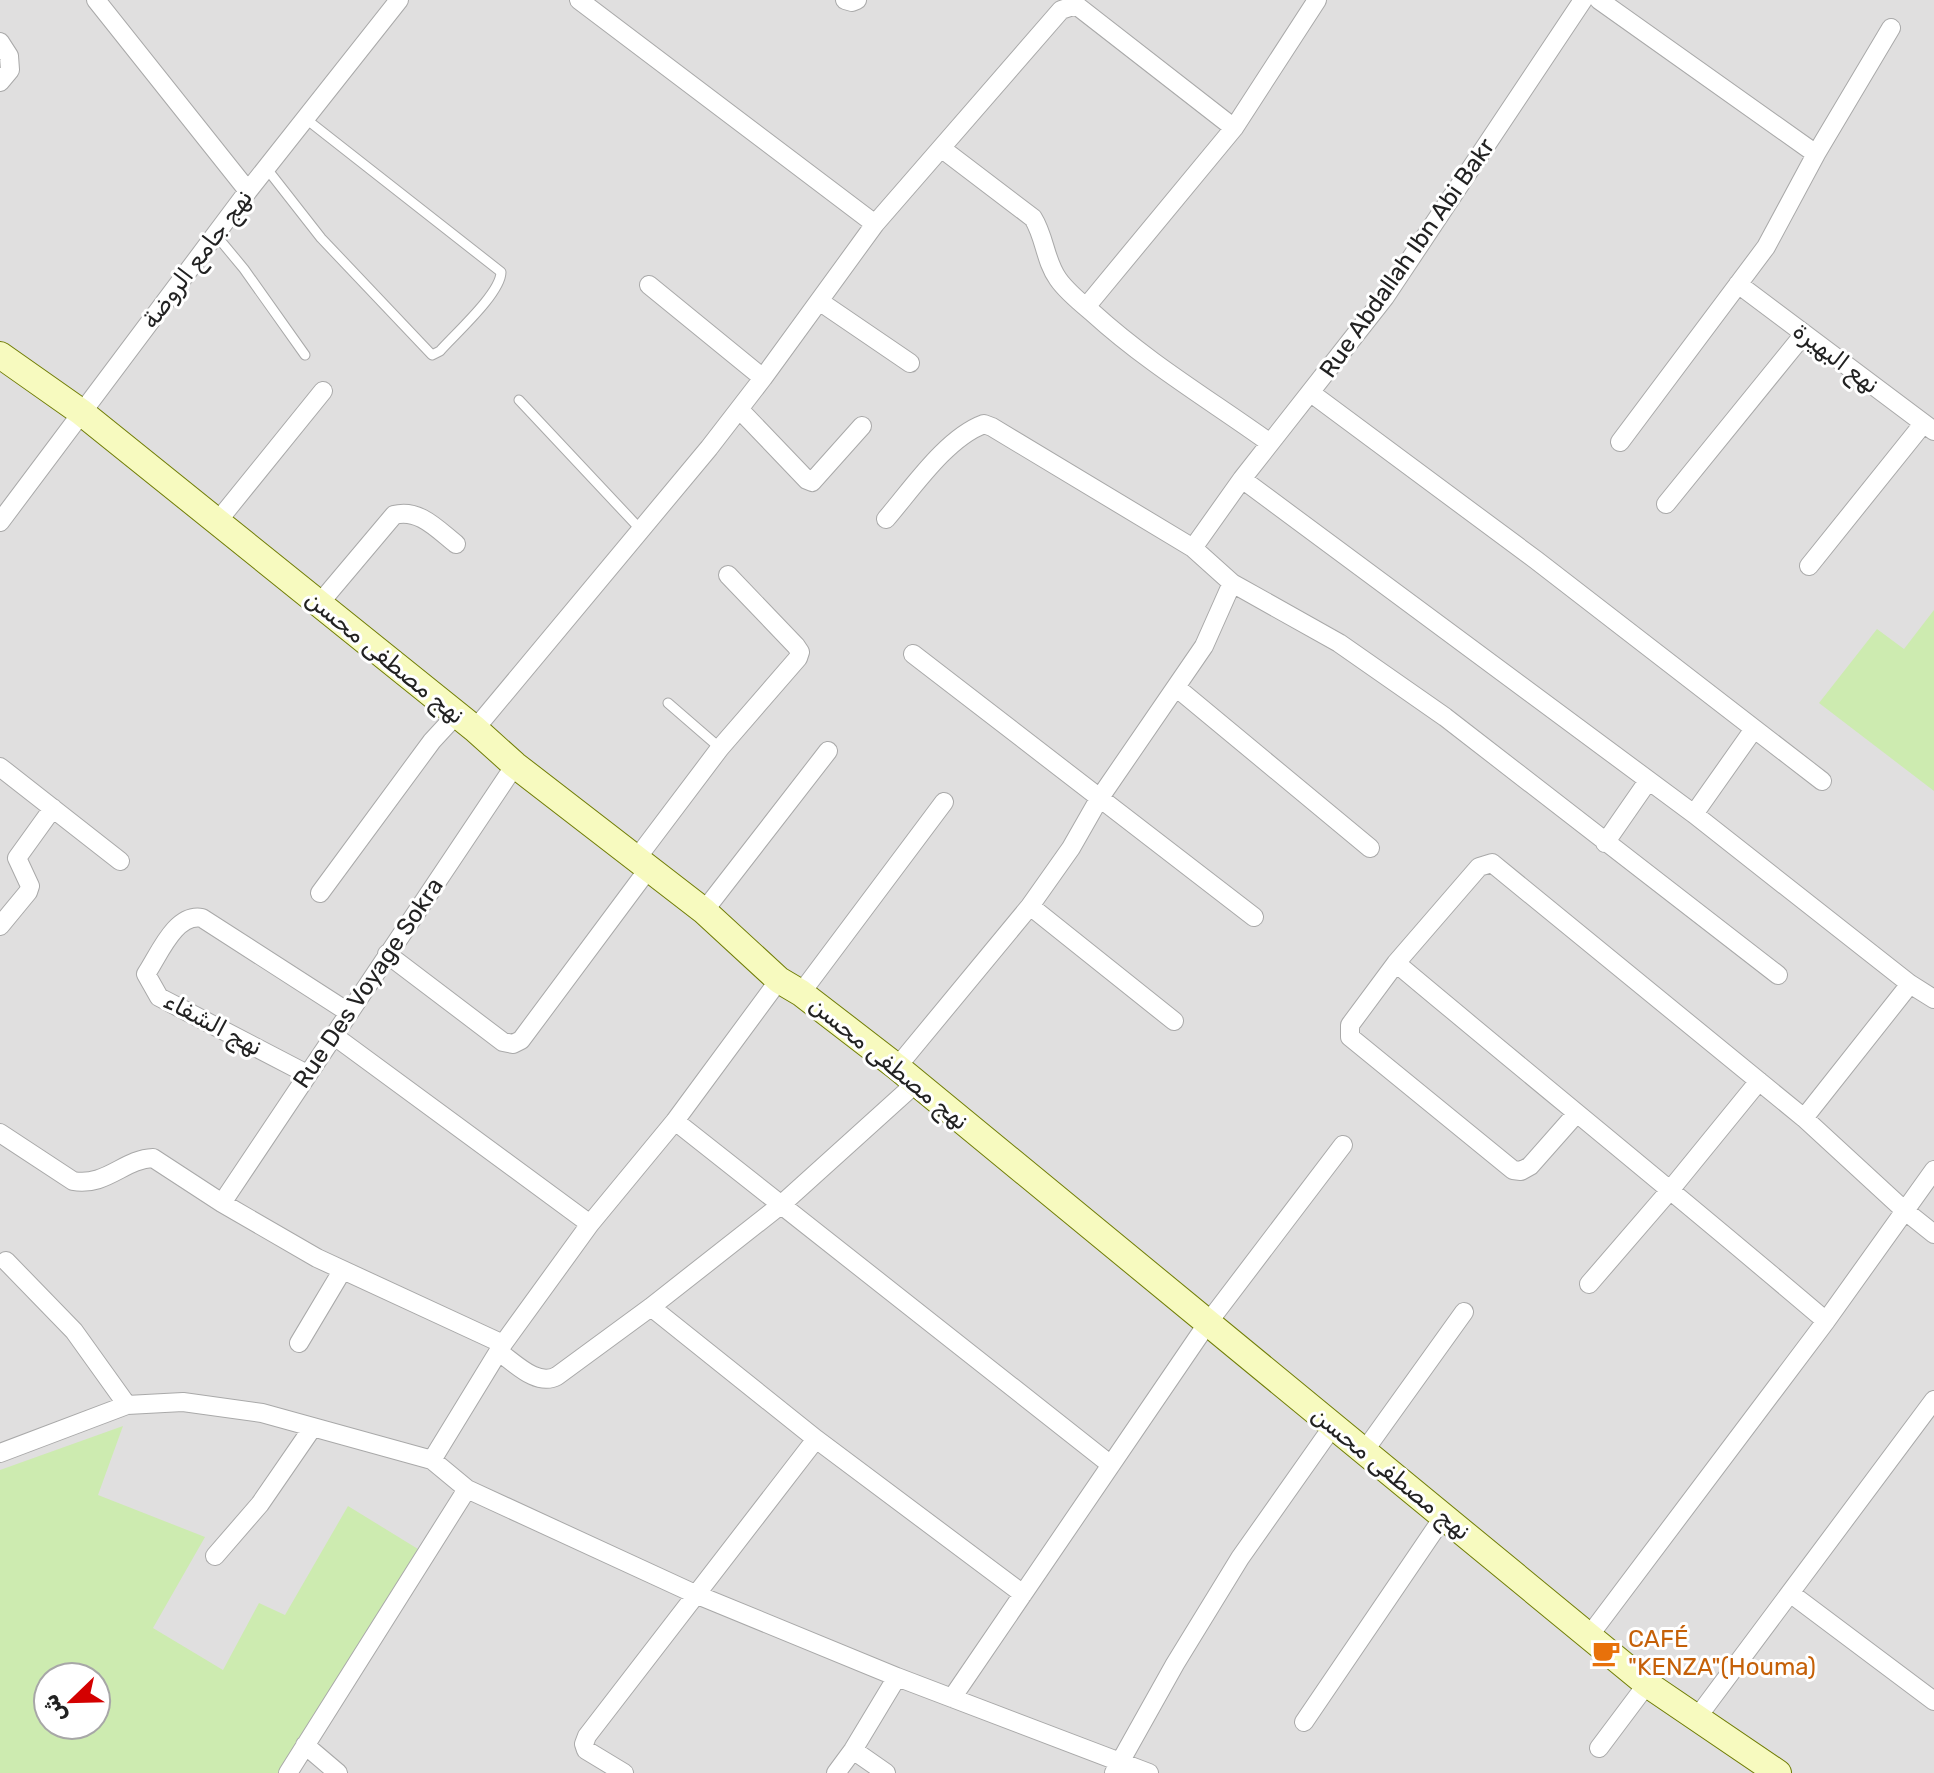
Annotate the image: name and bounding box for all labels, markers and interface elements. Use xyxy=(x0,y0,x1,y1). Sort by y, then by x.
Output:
street label: Rue Abdallah Ibn Abi Bakr xyxy=(1314,133,1500,383)
street label: نهج جامع الروضة xyxy=(136,184,261,336)
street label: نهع البهيرة xyxy=(1786,317,1885,402)
street label: نهج مصطفى محسن xyxy=(298,584,470,732)
street label: Rue Des Voyage Sokra xyxy=(287,873,449,1093)
street label: نهج الشفاء xyxy=(157,986,267,1064)
street label: نهج مصطفى محسن xyxy=(802,990,974,1138)
street label: نهج مصطفى محسن xyxy=(1304,1400,1476,1548)
place label: CAFÉ "KENZA"(Houma) xyxy=(1628,1625,1816,1681)
cafe icon: CAFÉ "KENZA"(Houma) xyxy=(1591,1638,1621,1668)
north arrow xyxy=(32,1661,112,1741)
text: ش xyxy=(36,1691,72,1727)

